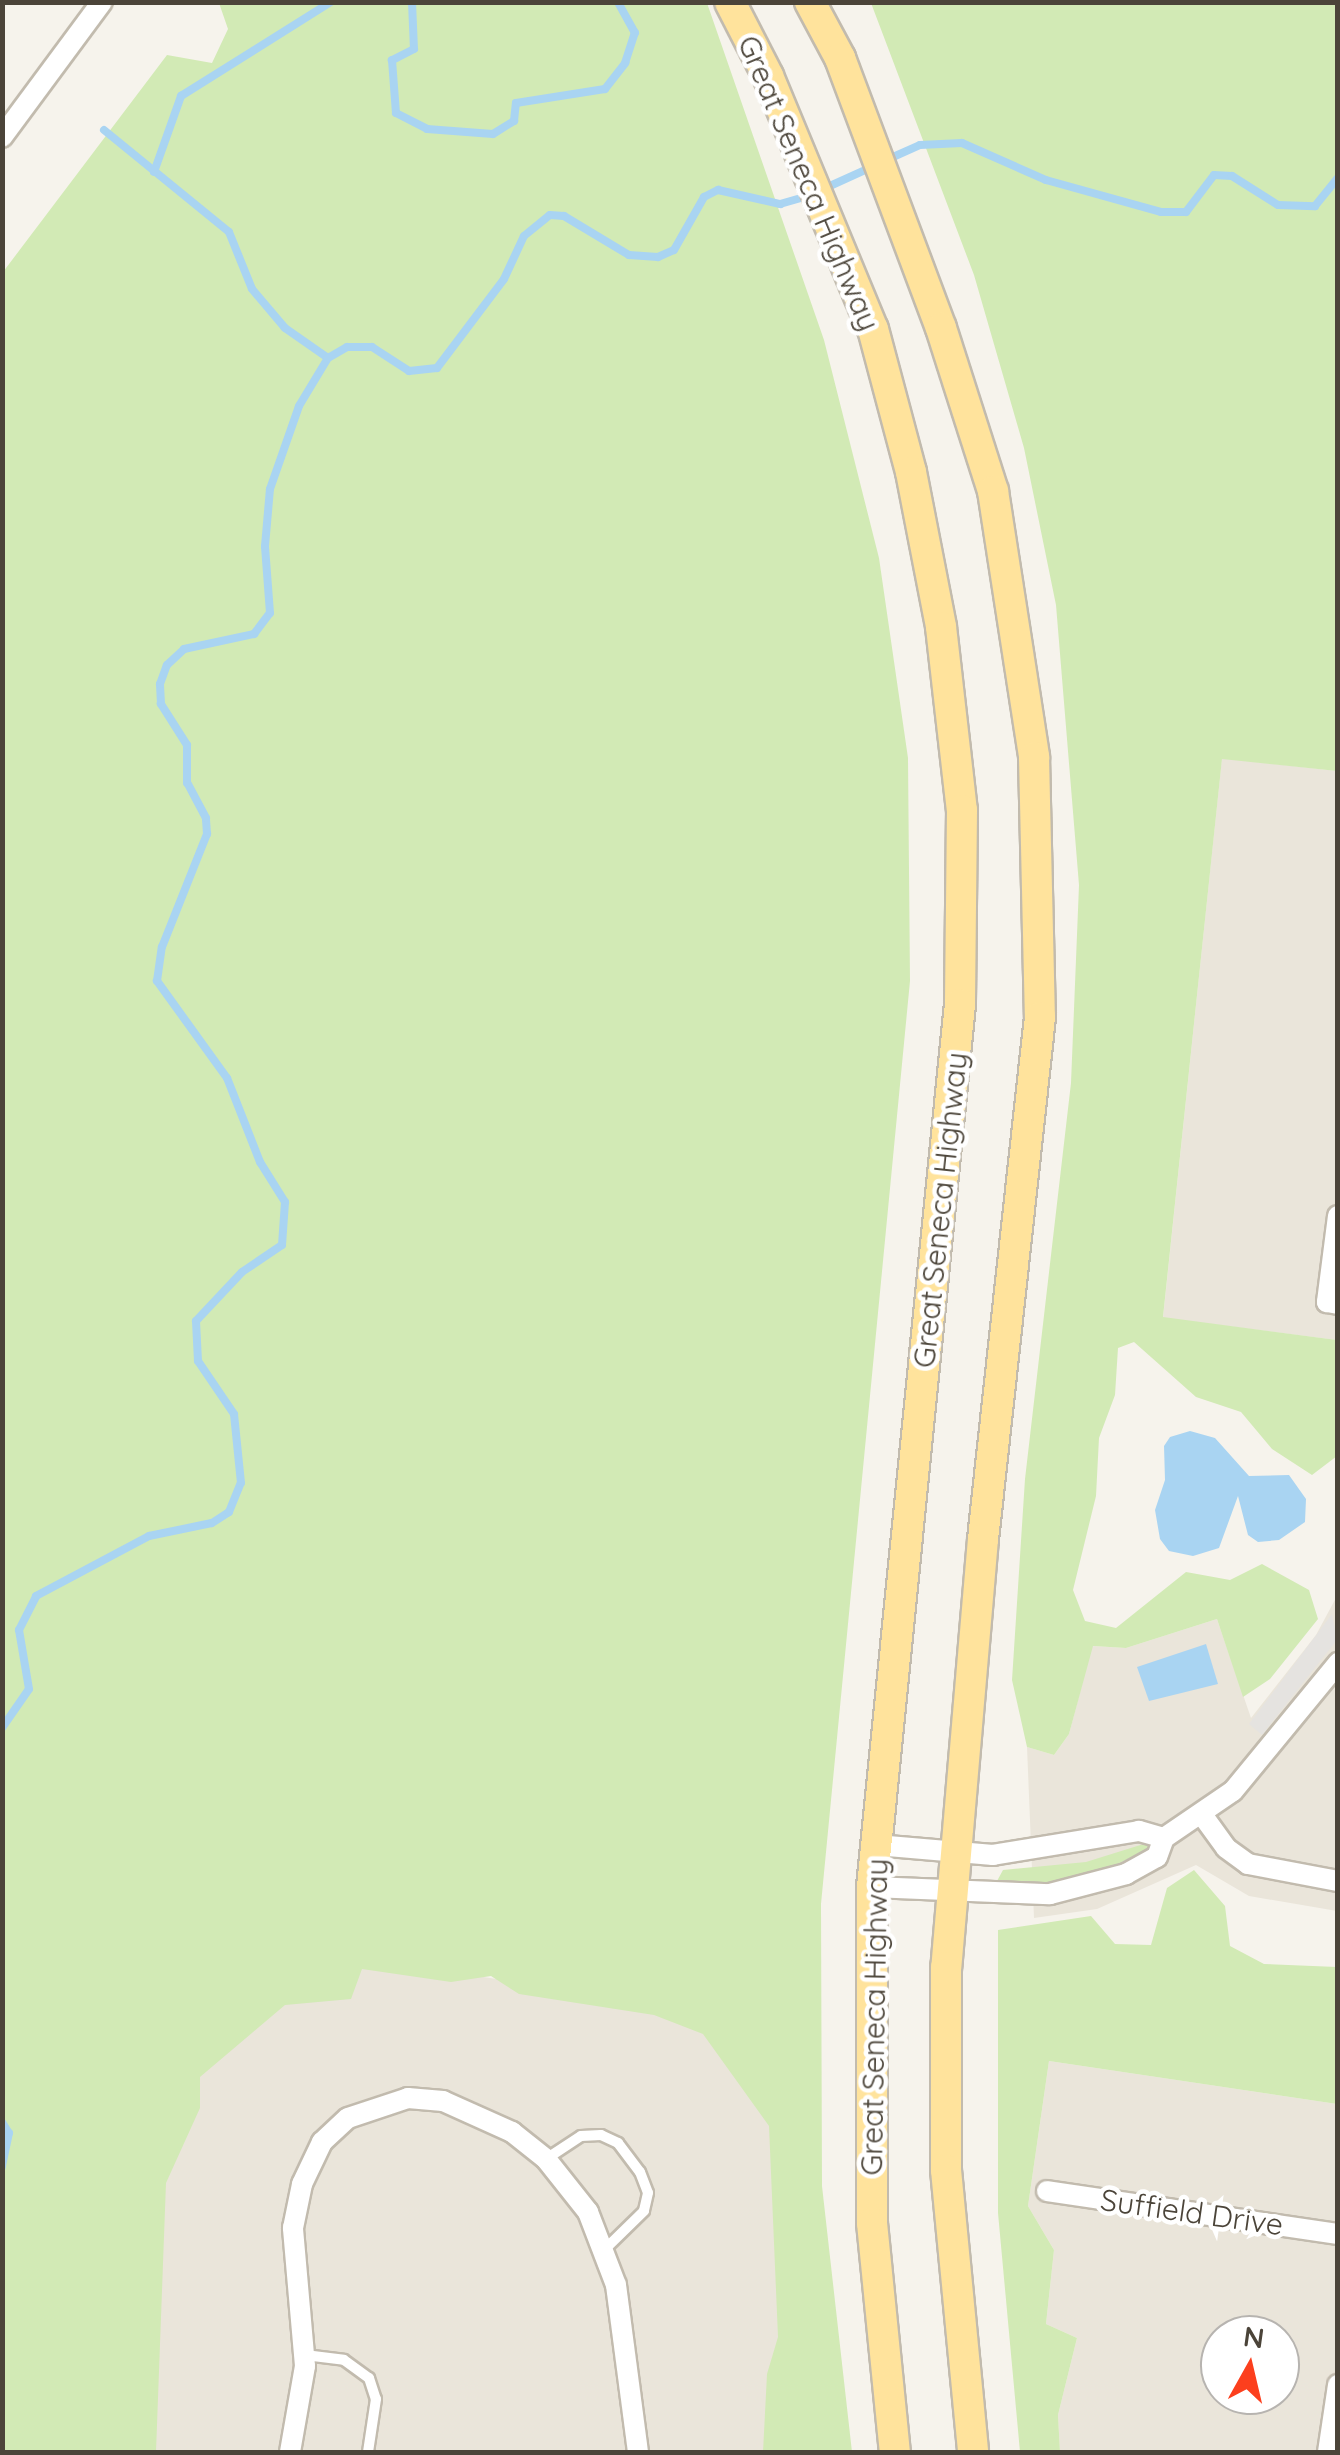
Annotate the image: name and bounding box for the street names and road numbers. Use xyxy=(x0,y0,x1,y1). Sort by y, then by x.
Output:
street label: Great Seneca Highway xyxy=(730,30,888,336)
street label: Great Seneca Highway xyxy=(906,1050,974,1370)
street label: Great Seneca Highway xyxy=(853,1858,895,2176)
street label: Suffield Drive xyxy=(1098,2181,1286,2243)

